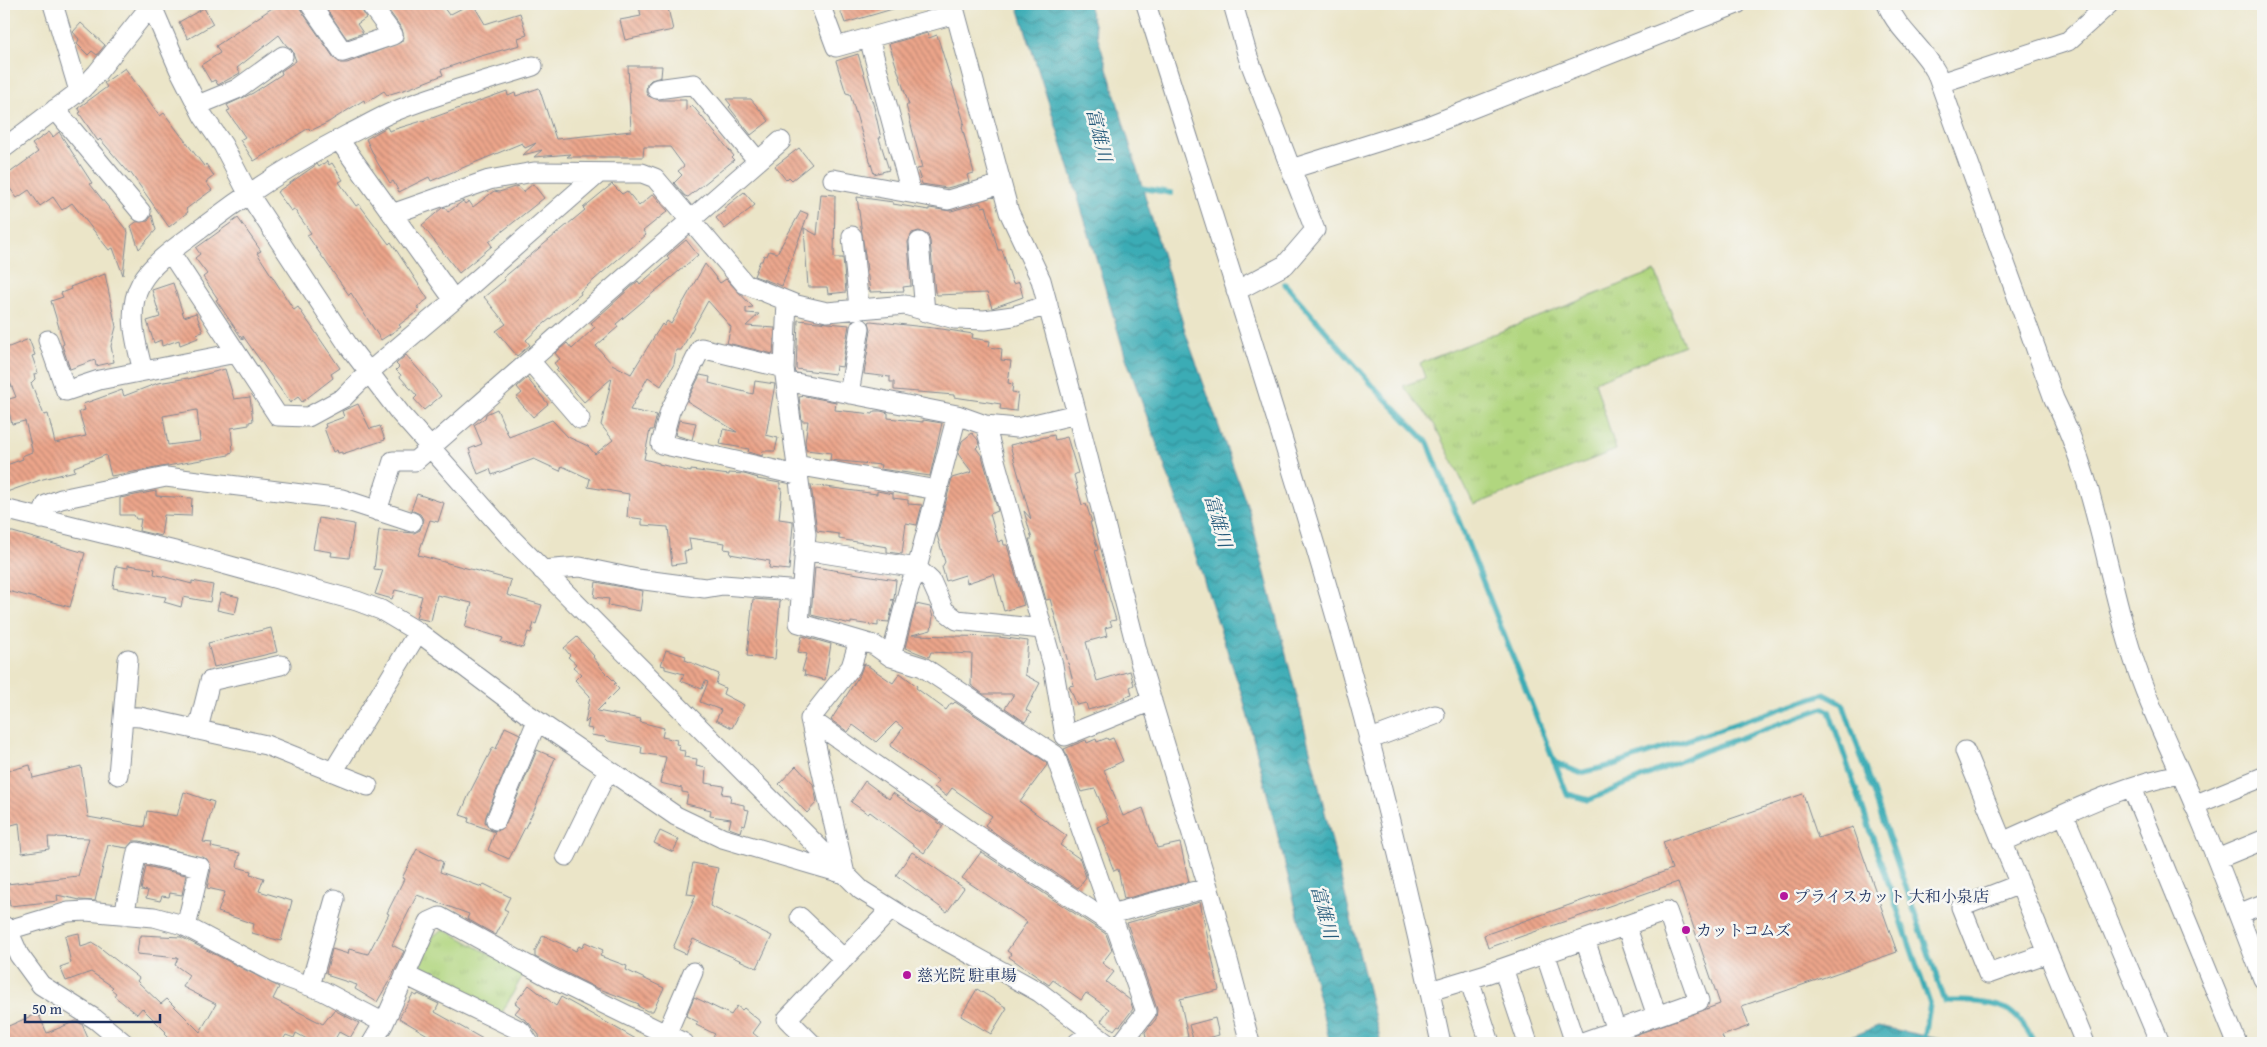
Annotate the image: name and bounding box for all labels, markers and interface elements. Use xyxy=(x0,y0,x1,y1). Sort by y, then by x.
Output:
water label: 富雄川 xyxy=(1080,105,1120,166)
water label: 富雄川 xyxy=(1198,491,1239,552)
water label: 富雄川 xyxy=(1304,882,1345,943)
place label: プライスカット 大和小泉店 xyxy=(1794,884,1989,908)
marker: プライスカット 大和小泉店 xyxy=(1778,890,1790,902)
place label: カットコムズ xyxy=(1696,918,1791,942)
marker: カットコムズ xyxy=(1680,924,1692,936)
place label: 慈光院 駐車場 xyxy=(917,963,1017,987)
marker: 慈光院 駐車場 xyxy=(901,969,913,981)
scale bar xyxy=(25,992,160,1024)
text: 50 m xyxy=(32,998,63,1019)

